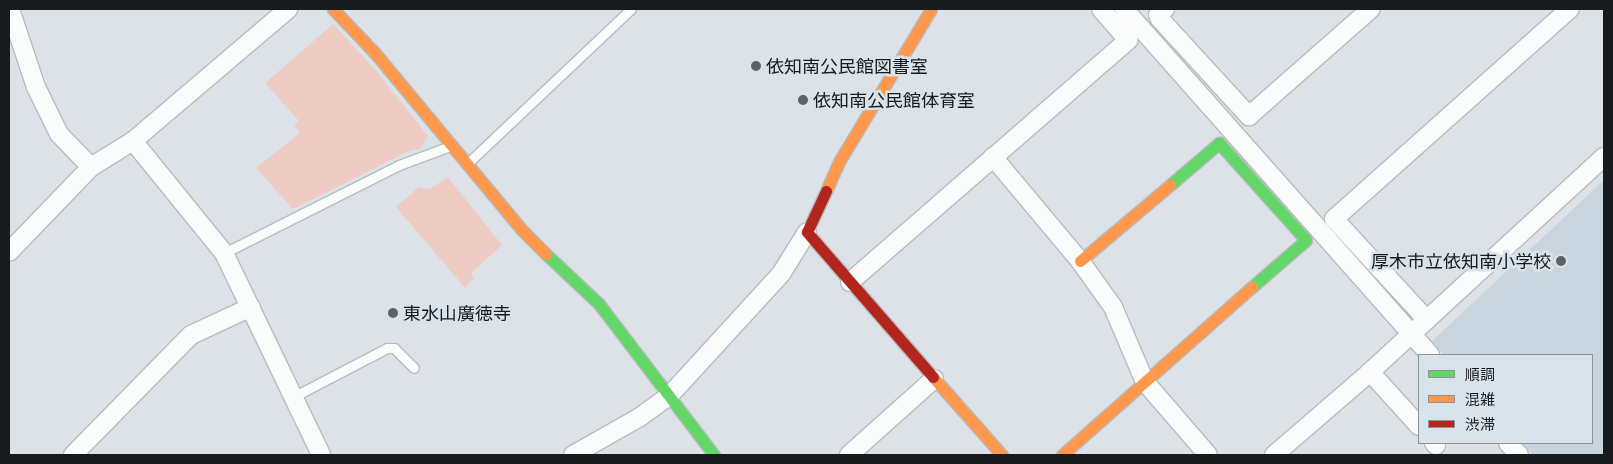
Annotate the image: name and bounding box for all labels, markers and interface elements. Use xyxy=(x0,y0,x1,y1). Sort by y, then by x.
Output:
place label: 依知南公民館図書室 xyxy=(766,55,928,77)
marker: 依知南公民館図書室 xyxy=(750,60,762,72)
place label: 依知南公民館体育室 xyxy=(813,89,975,111)
marker: 依知南公民館体育室 xyxy=(797,94,809,106)
place label: 厚木市立依知南小学校 xyxy=(1371,250,1551,272)
marker: 厚木市立依知南小学校 xyxy=(1555,255,1567,267)
place label: 東水山廣徳寺 xyxy=(403,302,511,324)
marker: 東水山廣徳寺 xyxy=(387,307,399,319)
legend xyxy=(1418,354,1593,444)
text: 順調 xyxy=(1465,364,1495,384)
text: 混雑 xyxy=(1465,389,1495,409)
text: 渋滞 xyxy=(1465,414,1495,434)

